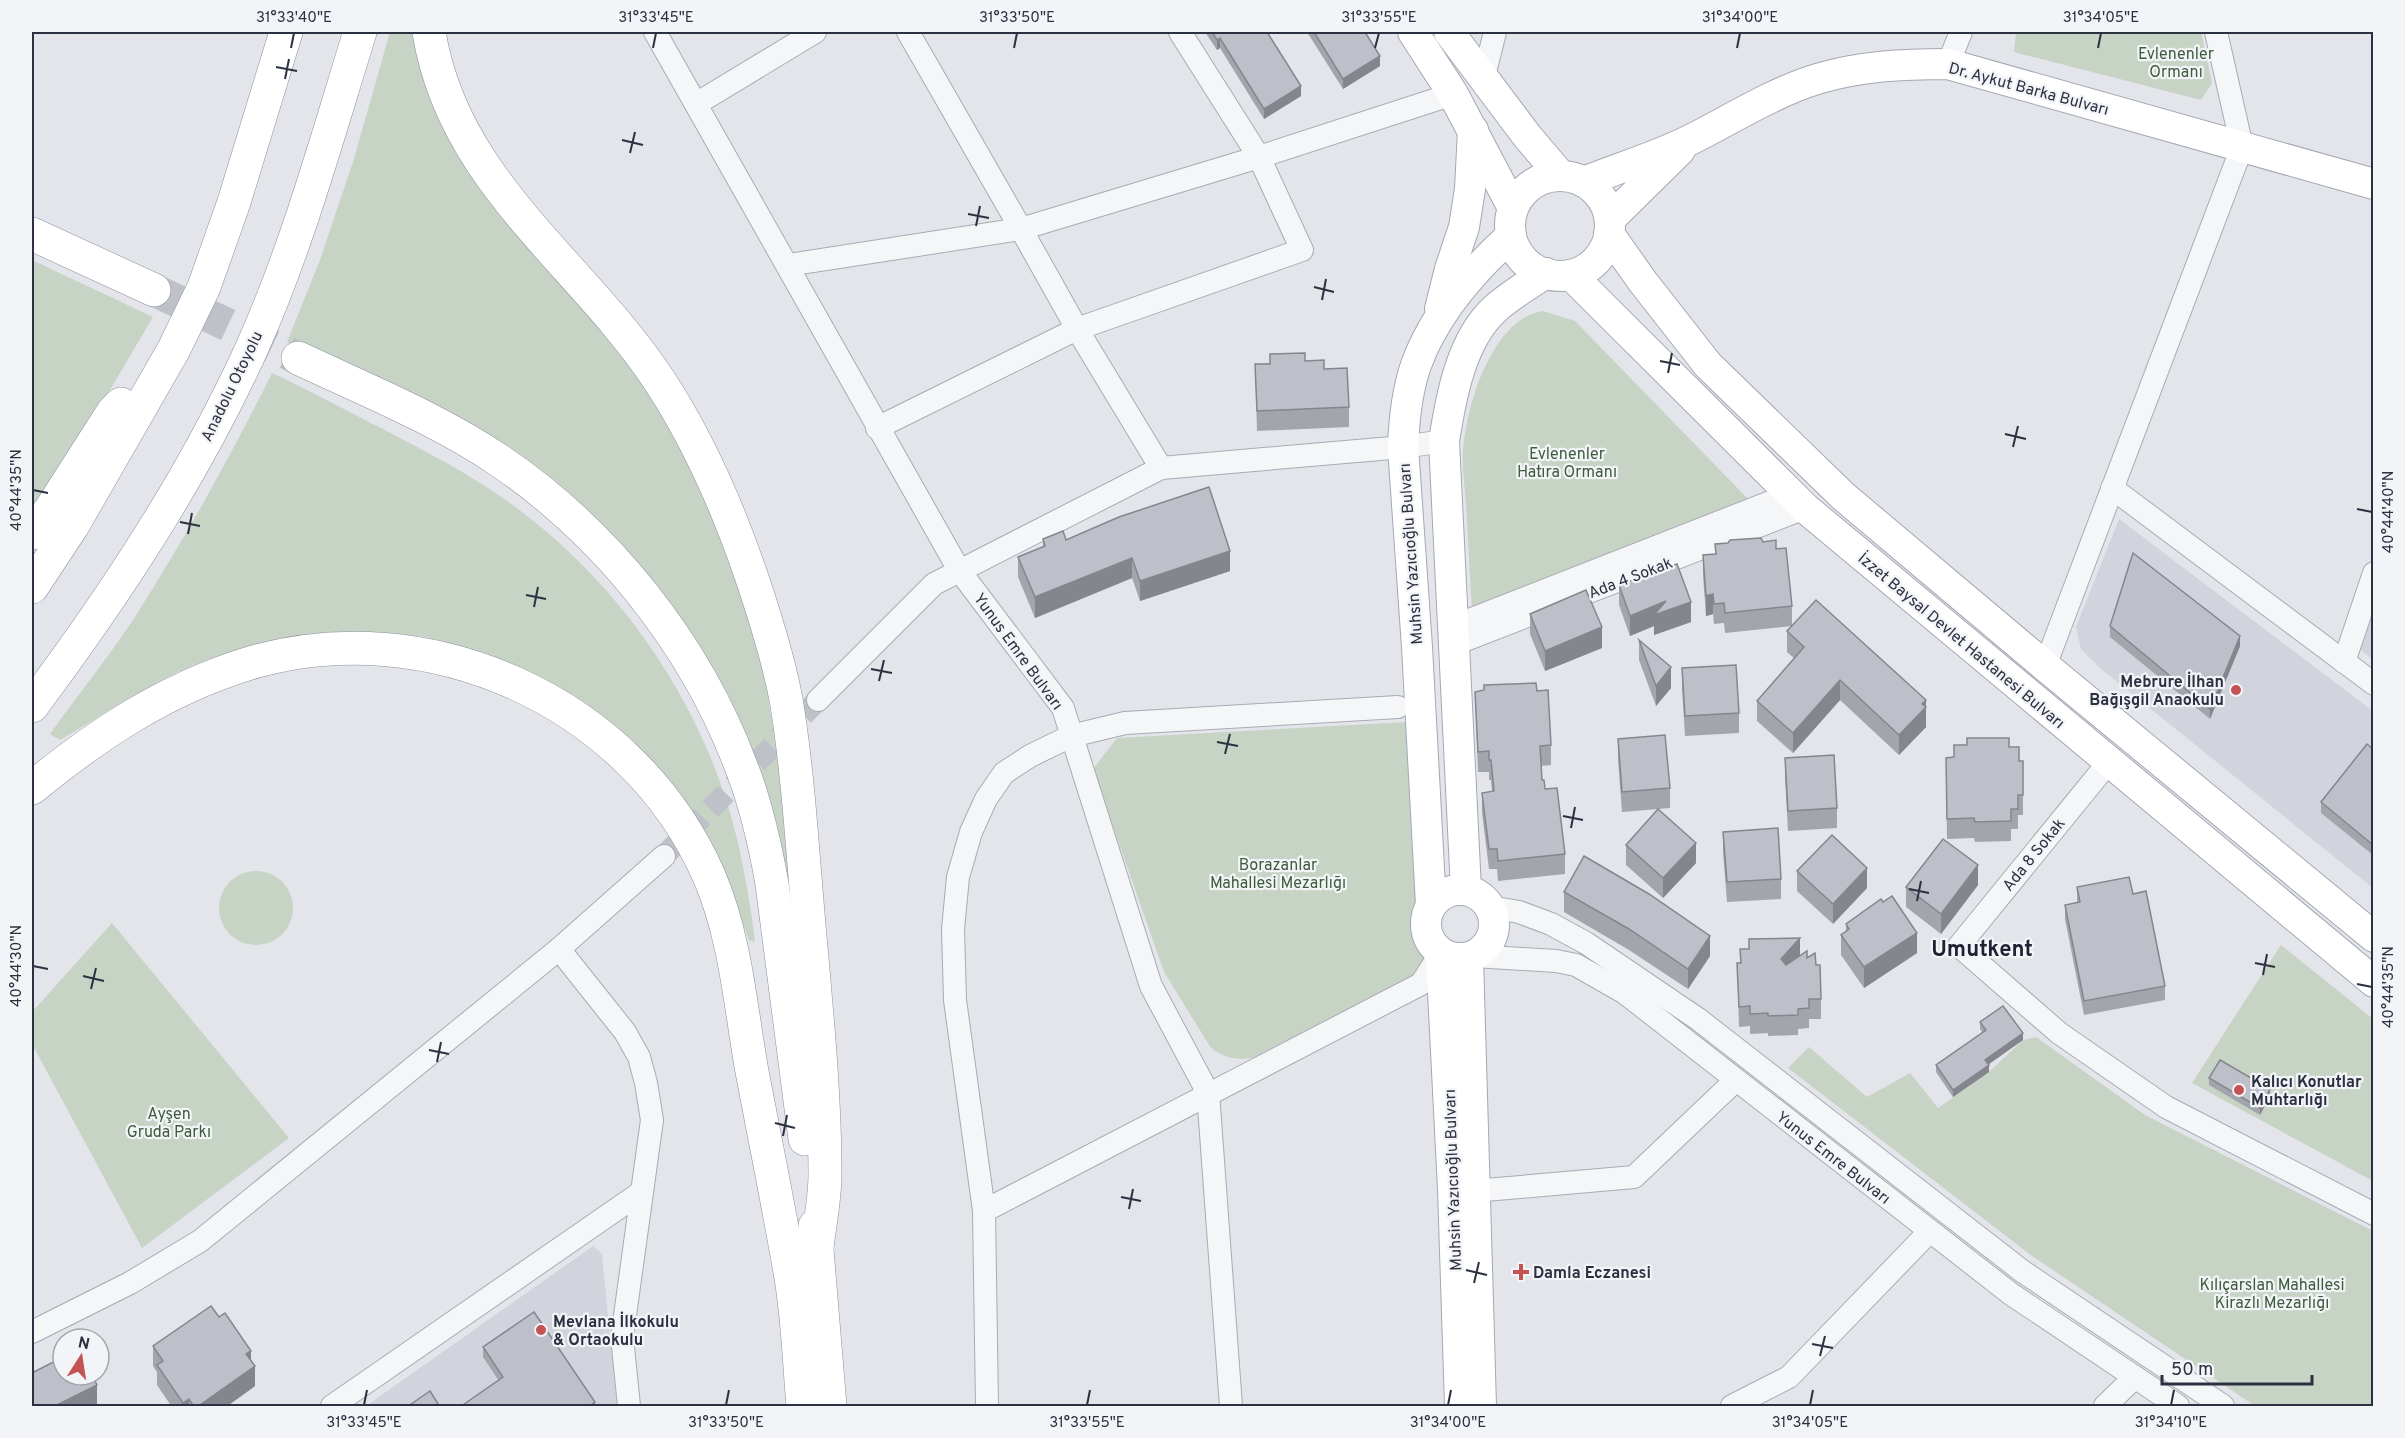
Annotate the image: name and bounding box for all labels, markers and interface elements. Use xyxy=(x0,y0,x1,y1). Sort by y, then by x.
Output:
text: 31°33'40"E xyxy=(256,9,332,28)
text: 31°33'45"E xyxy=(618,9,694,28)
text: 31°33'50"E xyxy=(979,9,1055,28)
text: 31°33'55"E xyxy=(1341,9,1417,28)
text: 31°34'00"E xyxy=(1702,9,1778,28)
text: 31°34'05"E xyxy=(2063,9,2139,28)
park label: Evlenenler Ormanı xyxy=(2138,45,2214,83)
street label: Dr. Aykut Barka Bulvarı xyxy=(1946,59,2111,121)
street label: Anadolu Otoyolu xyxy=(197,328,268,445)
park label: Evlenenler Hatıra Ormanı xyxy=(1517,445,1617,483)
text: 40°44'35"N xyxy=(8,449,27,531)
street label: Muhsin Yazıcıoğlu Bulvarı xyxy=(1396,462,1428,645)
text: 40°44'40"N xyxy=(2380,471,2399,553)
street label: İzzet Baysal Devlet Hastanesi Bulvarı xyxy=(1853,548,2069,734)
street label: Ada 4 Sokak xyxy=(1586,554,1676,604)
street label: Yunus Emre Bulvarı xyxy=(968,590,1066,714)
place label: Mebrure İlhan Bağışgil Anaokulu xyxy=(2089,671,2224,711)
marker: Mebrure İlhan Bağışgil Anaokulu xyxy=(2229,683,2243,697)
street label: Ada 8 Sokak xyxy=(1999,815,2070,896)
park label: Borazanlar Mahallesi Mezarlığı xyxy=(1210,856,1346,894)
text: 40°44'30"N xyxy=(8,925,27,1007)
district label: Umutkent xyxy=(1931,937,2033,964)
text: 40°44'35"N xyxy=(2380,946,2399,1028)
place label: Kalıcı Konutlar Muhtarlığı xyxy=(2251,1073,2362,1111)
marker: Kalıcı Konutlar Muhtarlığı xyxy=(2232,1083,2246,1097)
street label: Muhsin Yazıcıoğlu Bulvarı xyxy=(1441,1089,1467,1271)
park label: Ayşen Gruda Parkı xyxy=(127,1105,211,1143)
street label: Yunus Emre Bulvarı xyxy=(1772,1108,1894,1209)
place label: Damla Eczanesi xyxy=(1533,1264,1651,1284)
marker: Damla Eczanesi xyxy=(1514,1265,1528,1279)
park label: Kılıçarslan Mahallesi Kirazlı Mezarlığı xyxy=(2199,1276,2345,1314)
place label: Mevlana İlkokulu & Ortaokulu xyxy=(553,1311,679,1351)
marker: Mevlana İlkokulu & Ortaokulu xyxy=(534,1323,548,1337)
north arrow xyxy=(51,1327,111,1387)
text: N xyxy=(76,1333,91,1355)
scale bar xyxy=(2162,1348,2312,1386)
text: 50 m xyxy=(2171,1359,2213,1382)
text: 31°33'45"E xyxy=(326,1414,402,1433)
text: 31°33'50"E xyxy=(688,1414,764,1433)
text: 31°33'55"E xyxy=(1049,1414,1125,1433)
text: 31°34'00"E xyxy=(1410,1414,1486,1433)
text: 31°34'05"E xyxy=(1772,1414,1848,1433)
text: 31°34'10"E xyxy=(2135,1414,2207,1433)

